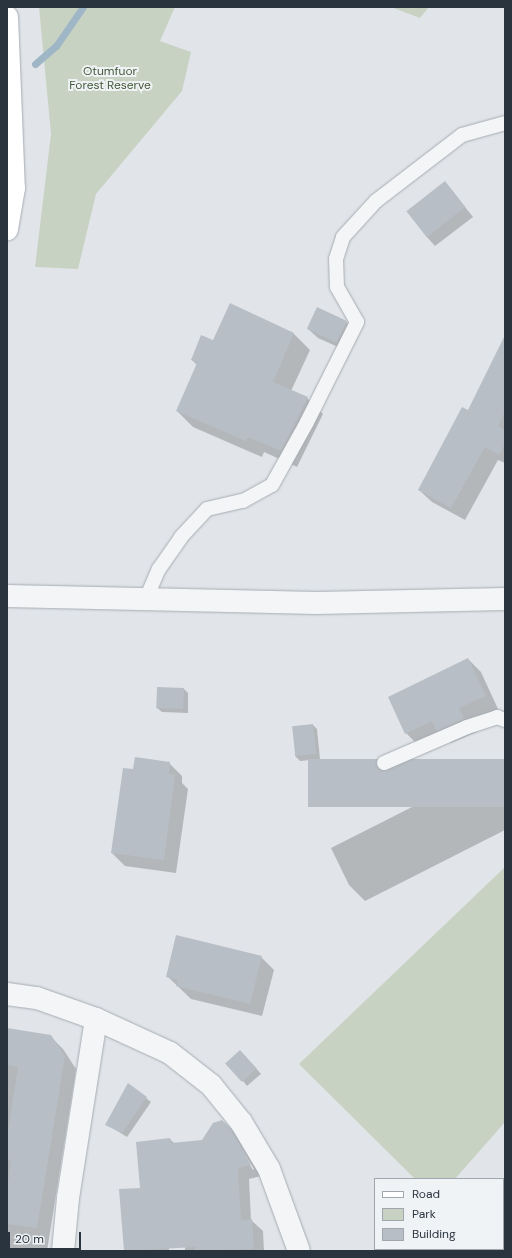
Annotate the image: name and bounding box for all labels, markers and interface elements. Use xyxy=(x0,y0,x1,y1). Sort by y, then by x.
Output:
park label: Otumfuor Forest Reserve xyxy=(69,65,151,93)
legend xyxy=(374,1178,504,1250)
text: Road xyxy=(412,1186,440,1202)
text: Park xyxy=(412,1206,436,1222)
scale bar xyxy=(10,1224,83,1250)
text: Building xyxy=(412,1226,456,1242)
text: 20 m xyxy=(15,1231,44,1247)

